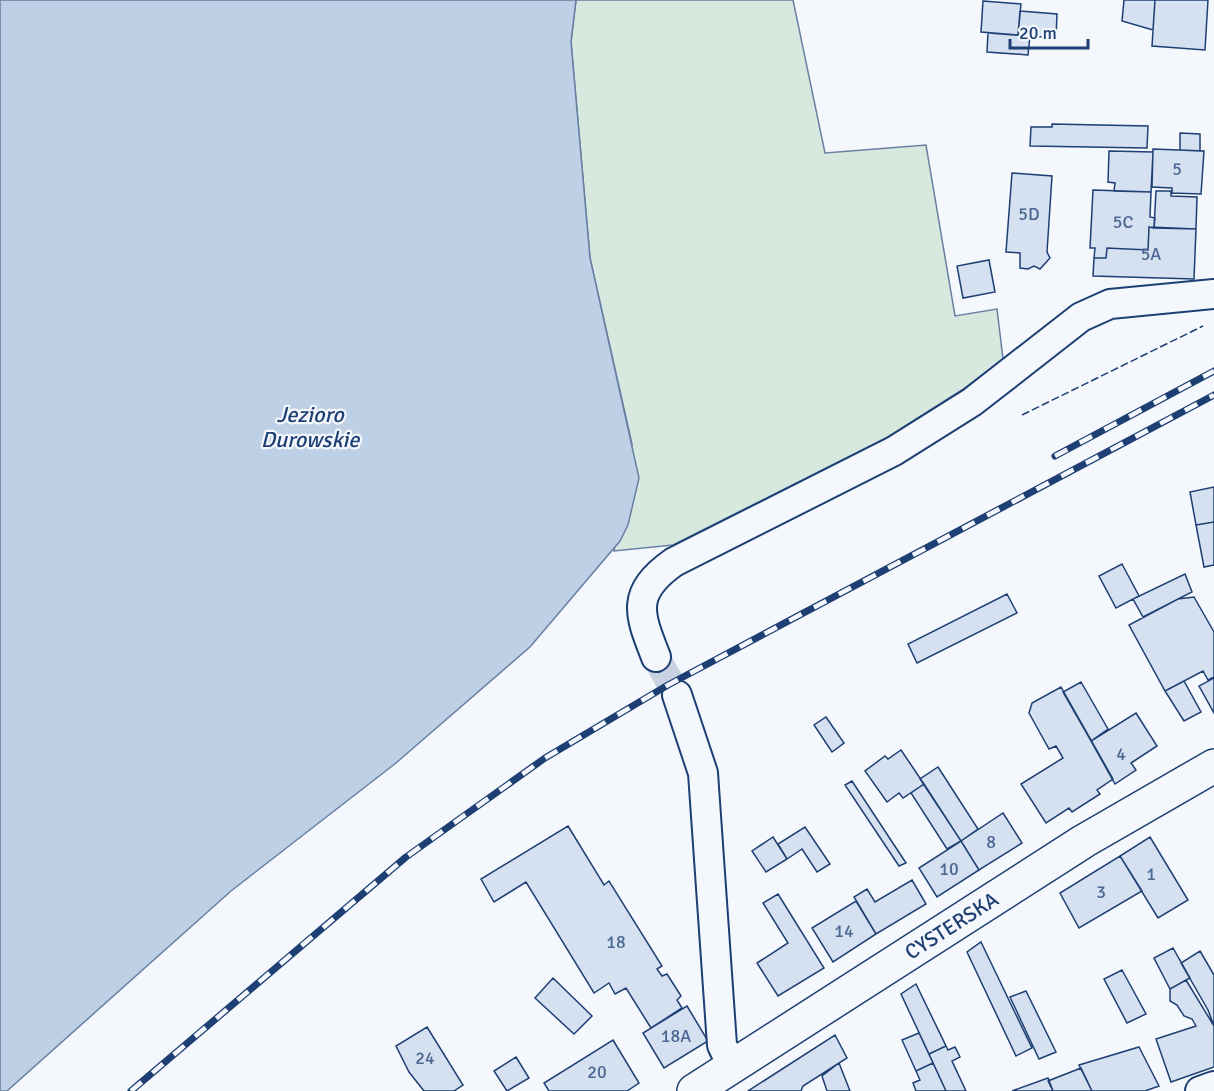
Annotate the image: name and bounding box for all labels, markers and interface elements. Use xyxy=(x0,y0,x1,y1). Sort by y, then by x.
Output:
scale bar xyxy=(1010,12,1088,50)
text: 20 m xyxy=(1019,22,1057,44)
house number: 5 xyxy=(1172,158,1182,180)
house number: 5D xyxy=(1018,203,1040,225)
house number: 5C xyxy=(1113,211,1133,233)
house number: 5A xyxy=(1141,243,1161,265)
water label: Jezioro Durowskie xyxy=(261,401,360,453)
house number: 4 xyxy=(1116,743,1126,765)
house number: 8 xyxy=(986,831,996,853)
house number: 10 xyxy=(939,858,959,880)
house number: 1 xyxy=(1146,863,1156,885)
house number: 3 xyxy=(1096,881,1106,903)
street label: CYSTERSKA xyxy=(900,886,1003,965)
house number: 14 xyxy=(834,920,854,942)
house number: 18 xyxy=(606,931,626,953)
house number: 18A xyxy=(661,1025,691,1047)
house number: 24 xyxy=(415,1047,435,1069)
house number: 20 xyxy=(587,1061,607,1083)

